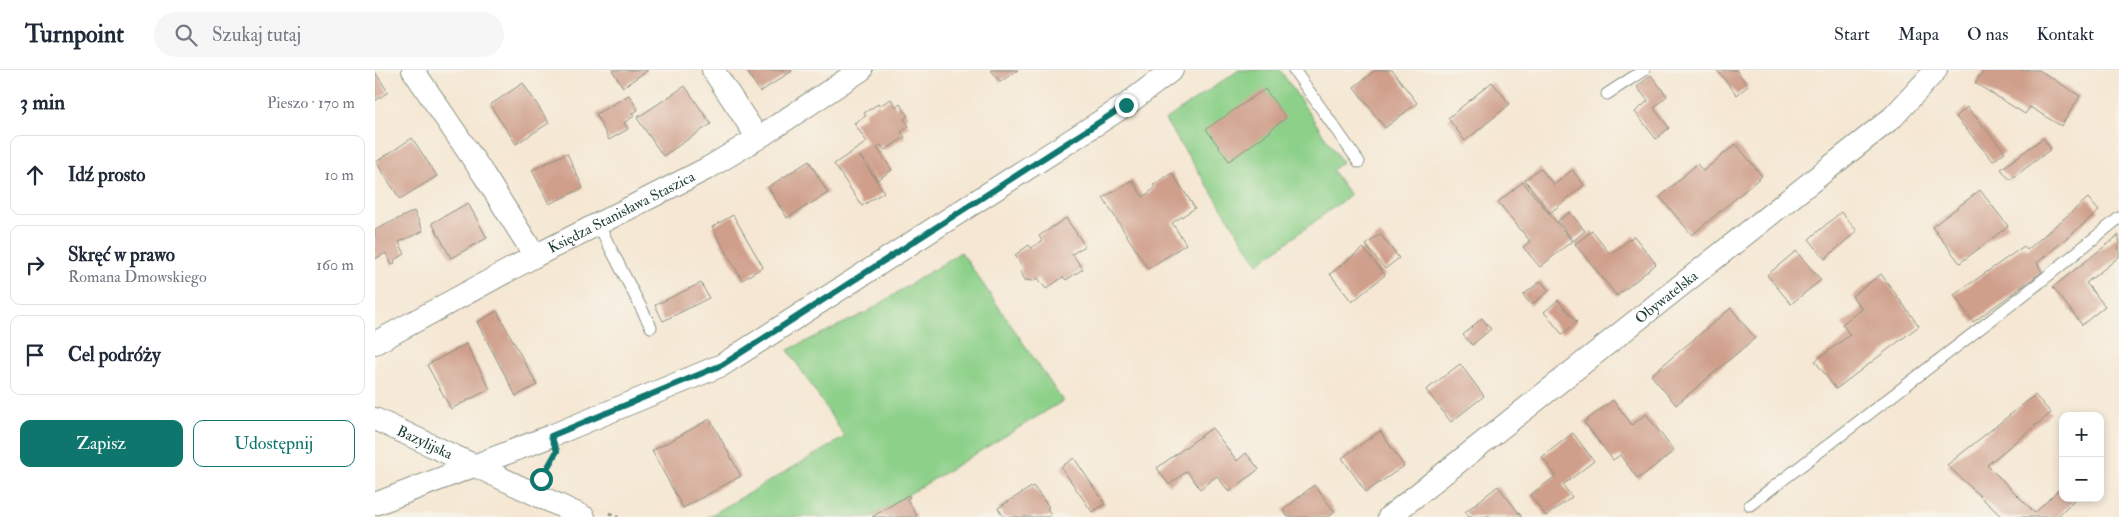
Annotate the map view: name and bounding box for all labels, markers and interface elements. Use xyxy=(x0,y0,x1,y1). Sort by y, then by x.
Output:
search box xyxy=(154,12,504,57)
text: Turnpoint xyxy=(25,19,124,50)
icon: search xyxy=(172,21,200,49)
text: Szukaj tutaj xyxy=(212,23,301,47)
text: Start xyxy=(1834,23,1870,46)
text: Mapa xyxy=(1898,23,1939,46)
text: O nas xyxy=(1967,23,2008,46)
text: Kontakt xyxy=(2036,23,2094,46)
text: 3 min xyxy=(20,89,65,116)
text: Pieszo · 170 m xyxy=(267,93,355,113)
route end xyxy=(1115,94,1138,117)
icon: ahead xyxy=(21,161,49,189)
text: Idź prosto xyxy=(68,163,145,187)
text: 10 m xyxy=(324,165,354,185)
street label: Księdza Stanisława Staszica xyxy=(545,166,699,257)
text: Skręć w prawo xyxy=(68,243,175,267)
icon: right xyxy=(21,251,49,279)
text: 160 m xyxy=(316,255,354,275)
street label: Obywatelska xyxy=(1631,266,1702,328)
text: Romana Dmowskiego xyxy=(68,267,207,287)
icon: arrive xyxy=(21,341,49,369)
text: Cel podróży xyxy=(68,343,161,367)
map controls xyxy=(2059,412,2104,502)
button: + xyxy=(2059,412,2104,457)
button: Zapisz xyxy=(20,420,183,467)
button: Udostępnij xyxy=(193,420,355,467)
street label: Bazylijska xyxy=(394,421,457,464)
button: − xyxy=(2059,457,2104,502)
route start xyxy=(530,468,553,491)

